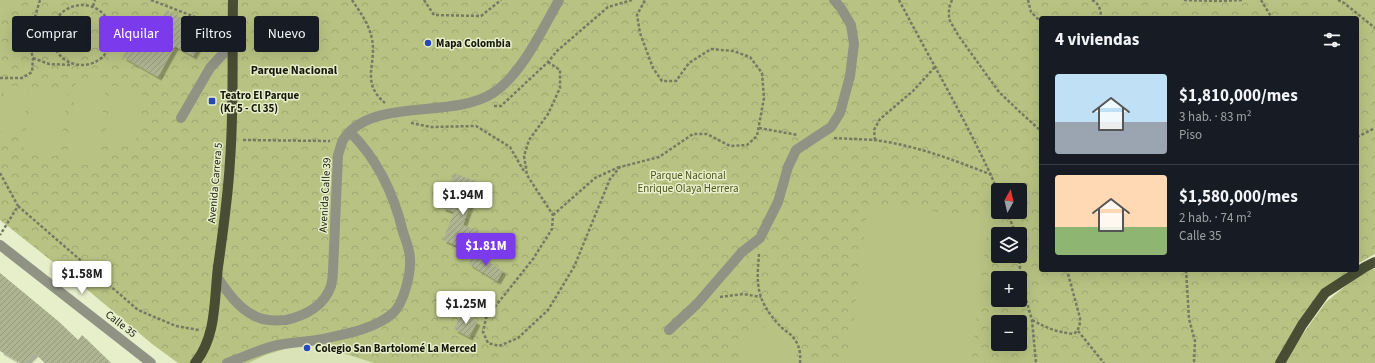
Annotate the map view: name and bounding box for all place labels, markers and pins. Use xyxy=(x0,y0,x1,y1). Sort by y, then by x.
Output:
place label: Mapa Colombia xyxy=(436,36,511,51)
marker: Mapa Colombia xyxy=(423,38,433,48)
place label: Teatro El Parque (Kr 5 - Cl 35) xyxy=(220,88,299,116)
marker: Teatro El Parque (Kr 5 - Cl 35) xyxy=(207,96,217,106)
pin: $1.94M xyxy=(430,182,496,216)
pin: $1.81M xyxy=(453,233,519,267)
pin: $1.58M xyxy=(49,261,115,295)
pin: $1.25M xyxy=(433,291,499,325)
place label: Colegio San Bartolomé La Merced xyxy=(315,341,476,356)
marker: Colegio San Bartolomé La Merced xyxy=(302,343,312,353)

